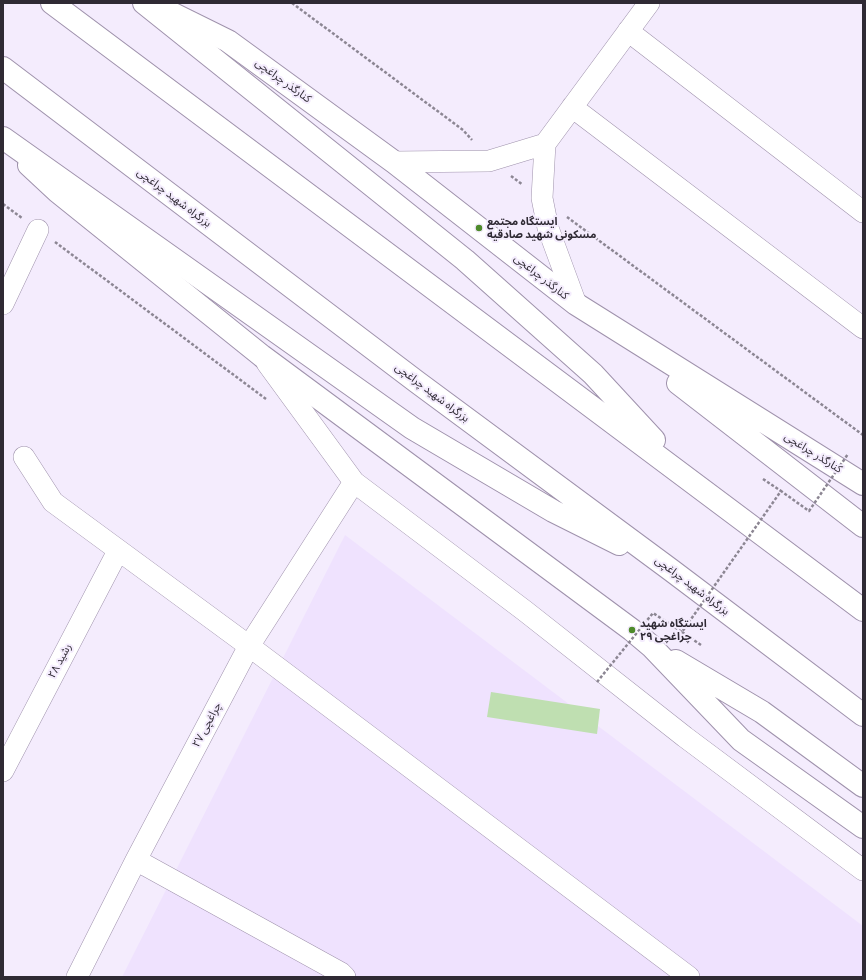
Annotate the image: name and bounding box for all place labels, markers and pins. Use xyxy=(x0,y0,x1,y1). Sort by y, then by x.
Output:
place label: ایستگاه مجتمع مسکونی شهید صادقیه xyxy=(487,215,596,241)
marker: ایستگاه مجتمع مسکونی شهید صادقیه xyxy=(474,223,484,233)
place label: ایستگاه شهید چراغچی ۲۹ xyxy=(640,617,707,643)
marker: ایستگاه شهید چراغچی ۲۹ xyxy=(627,625,637,635)

